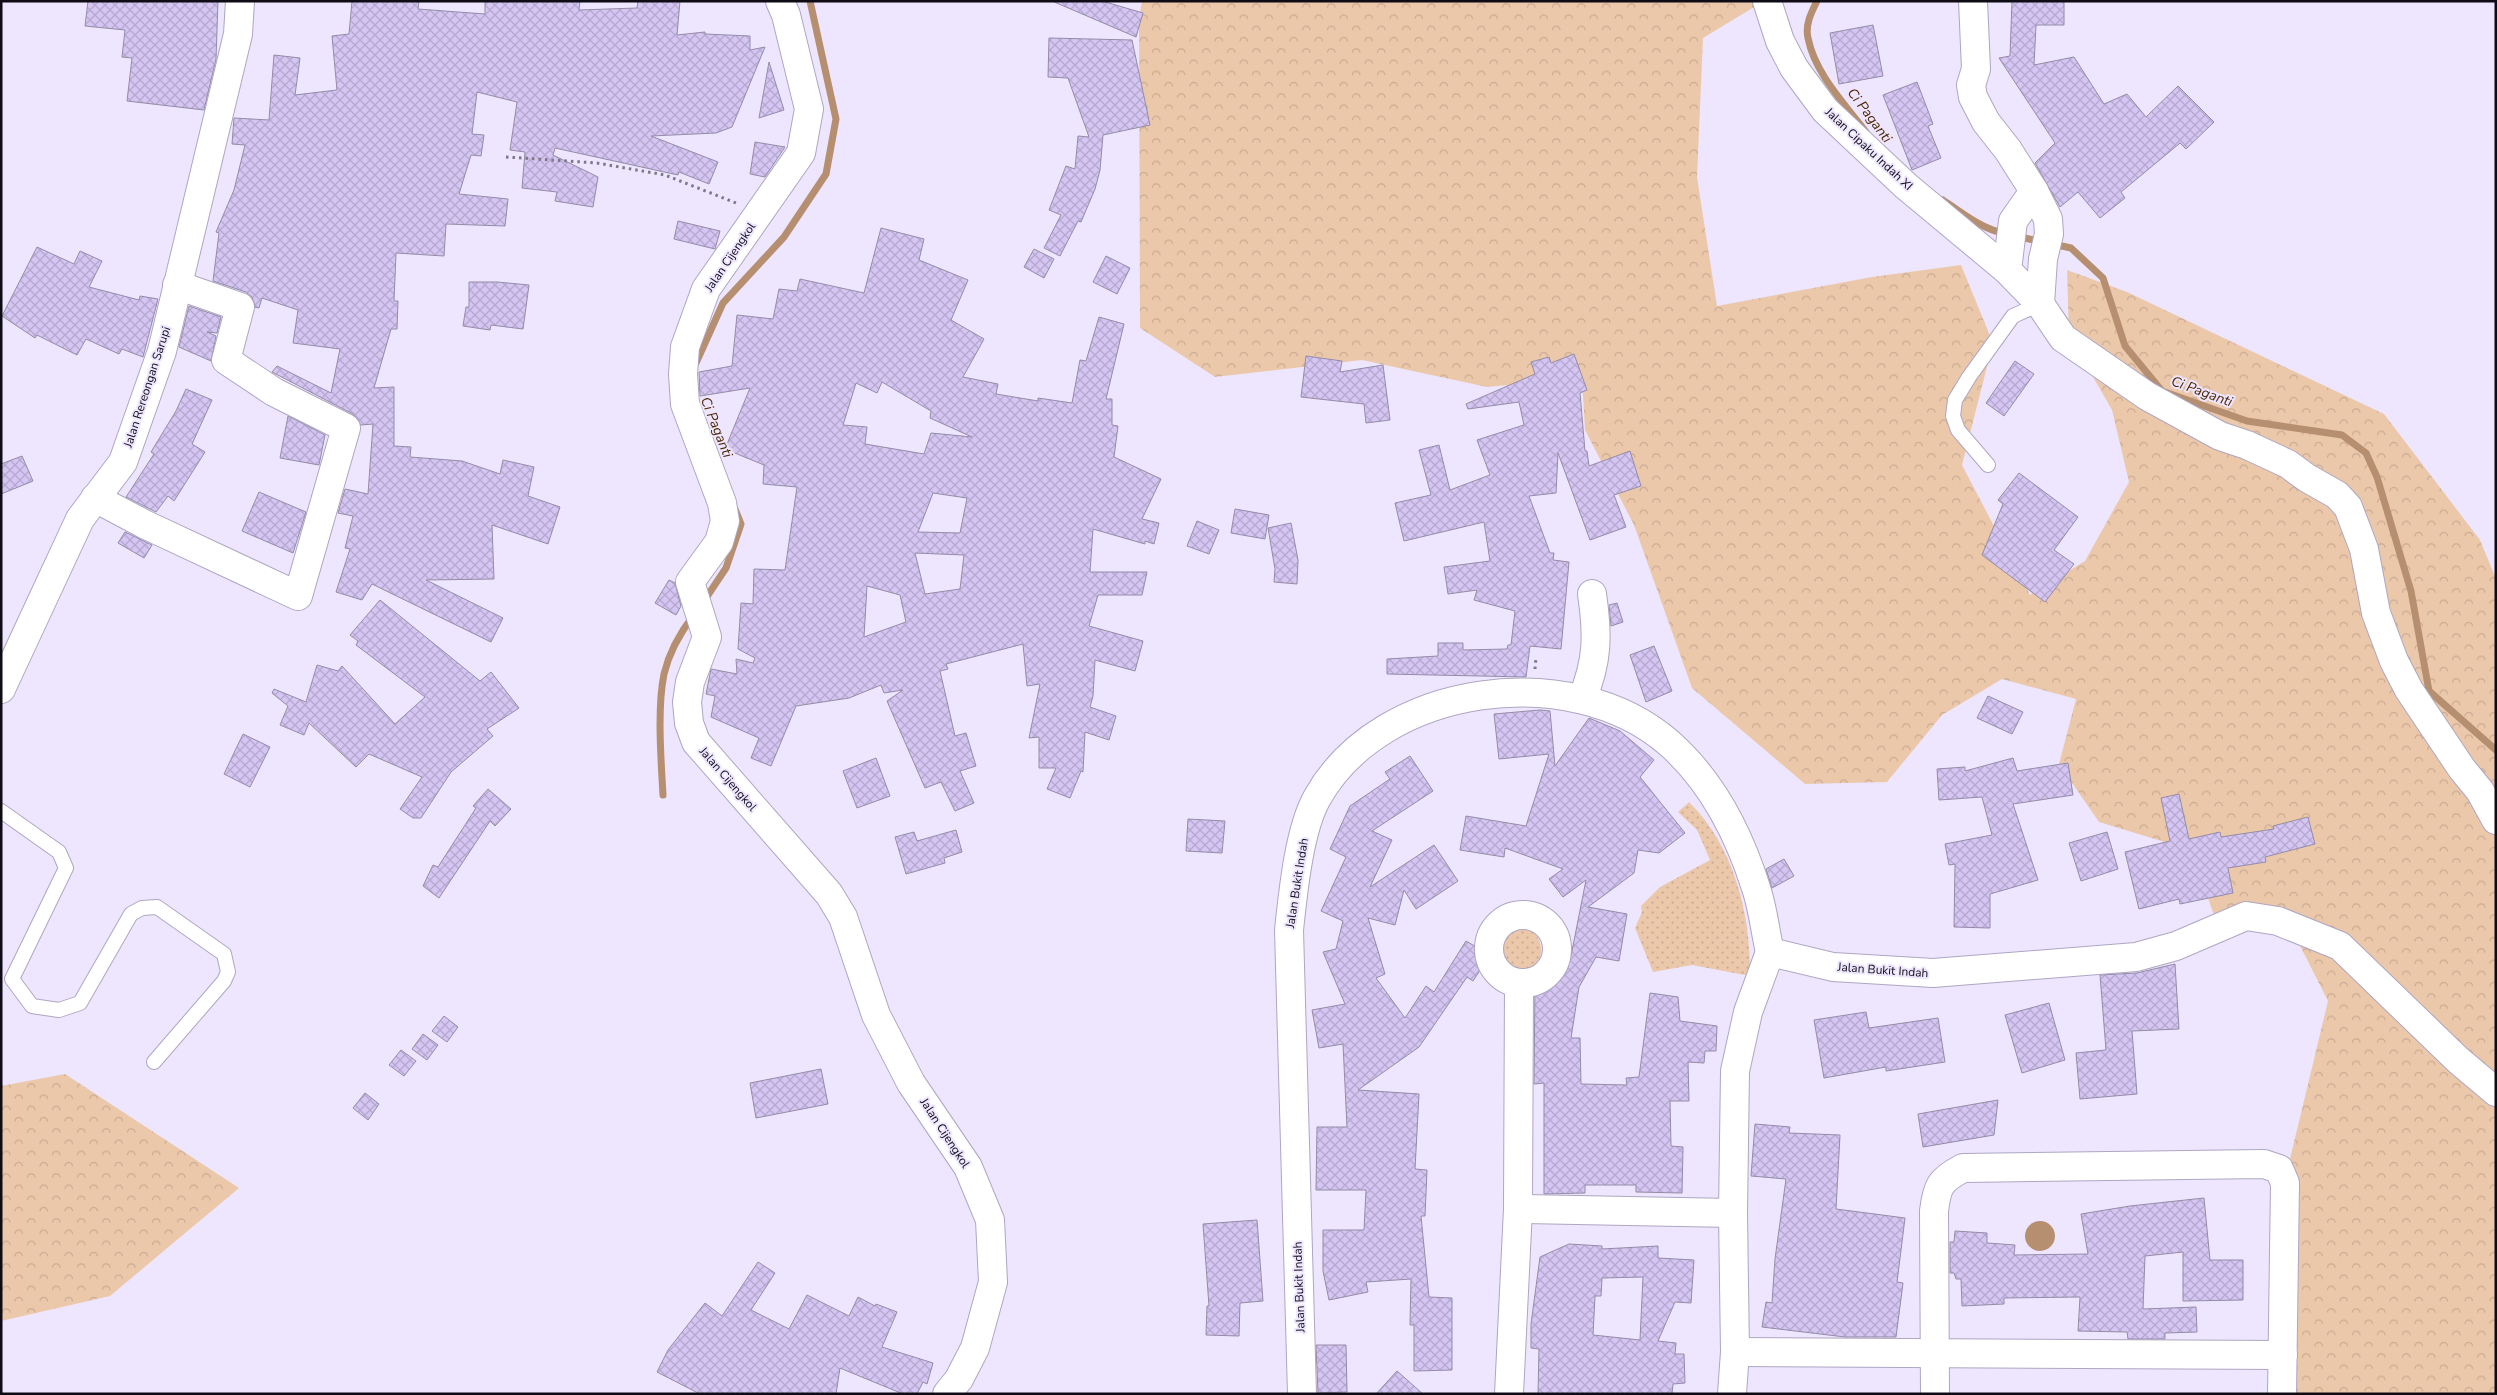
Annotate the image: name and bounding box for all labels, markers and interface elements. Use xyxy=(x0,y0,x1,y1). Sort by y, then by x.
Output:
water label: Ci Paganti xyxy=(1843,84,1897,147)
street label: Jalan Cipaku Indah XI xyxy=(1821,104,1916,194)
street label: Jalan Cijengkol xyxy=(700,219,759,295)
street label: Jalan Rereongan Sarupi xyxy=(120,324,174,450)
water label: Ci Paganti xyxy=(2169,372,2236,412)
water label: Ci Paganti xyxy=(696,394,738,461)
street label: Jalan Cijengkol xyxy=(695,743,761,815)
street label: Jalan Bukit Indah xyxy=(1282,837,1312,930)
street label: Jalan Bukit Indah xyxy=(1836,959,1929,981)
street label: Jalan Cijengkol xyxy=(916,1094,974,1171)
street label: Jalan Bukit Indah xyxy=(1289,1241,1309,1334)

